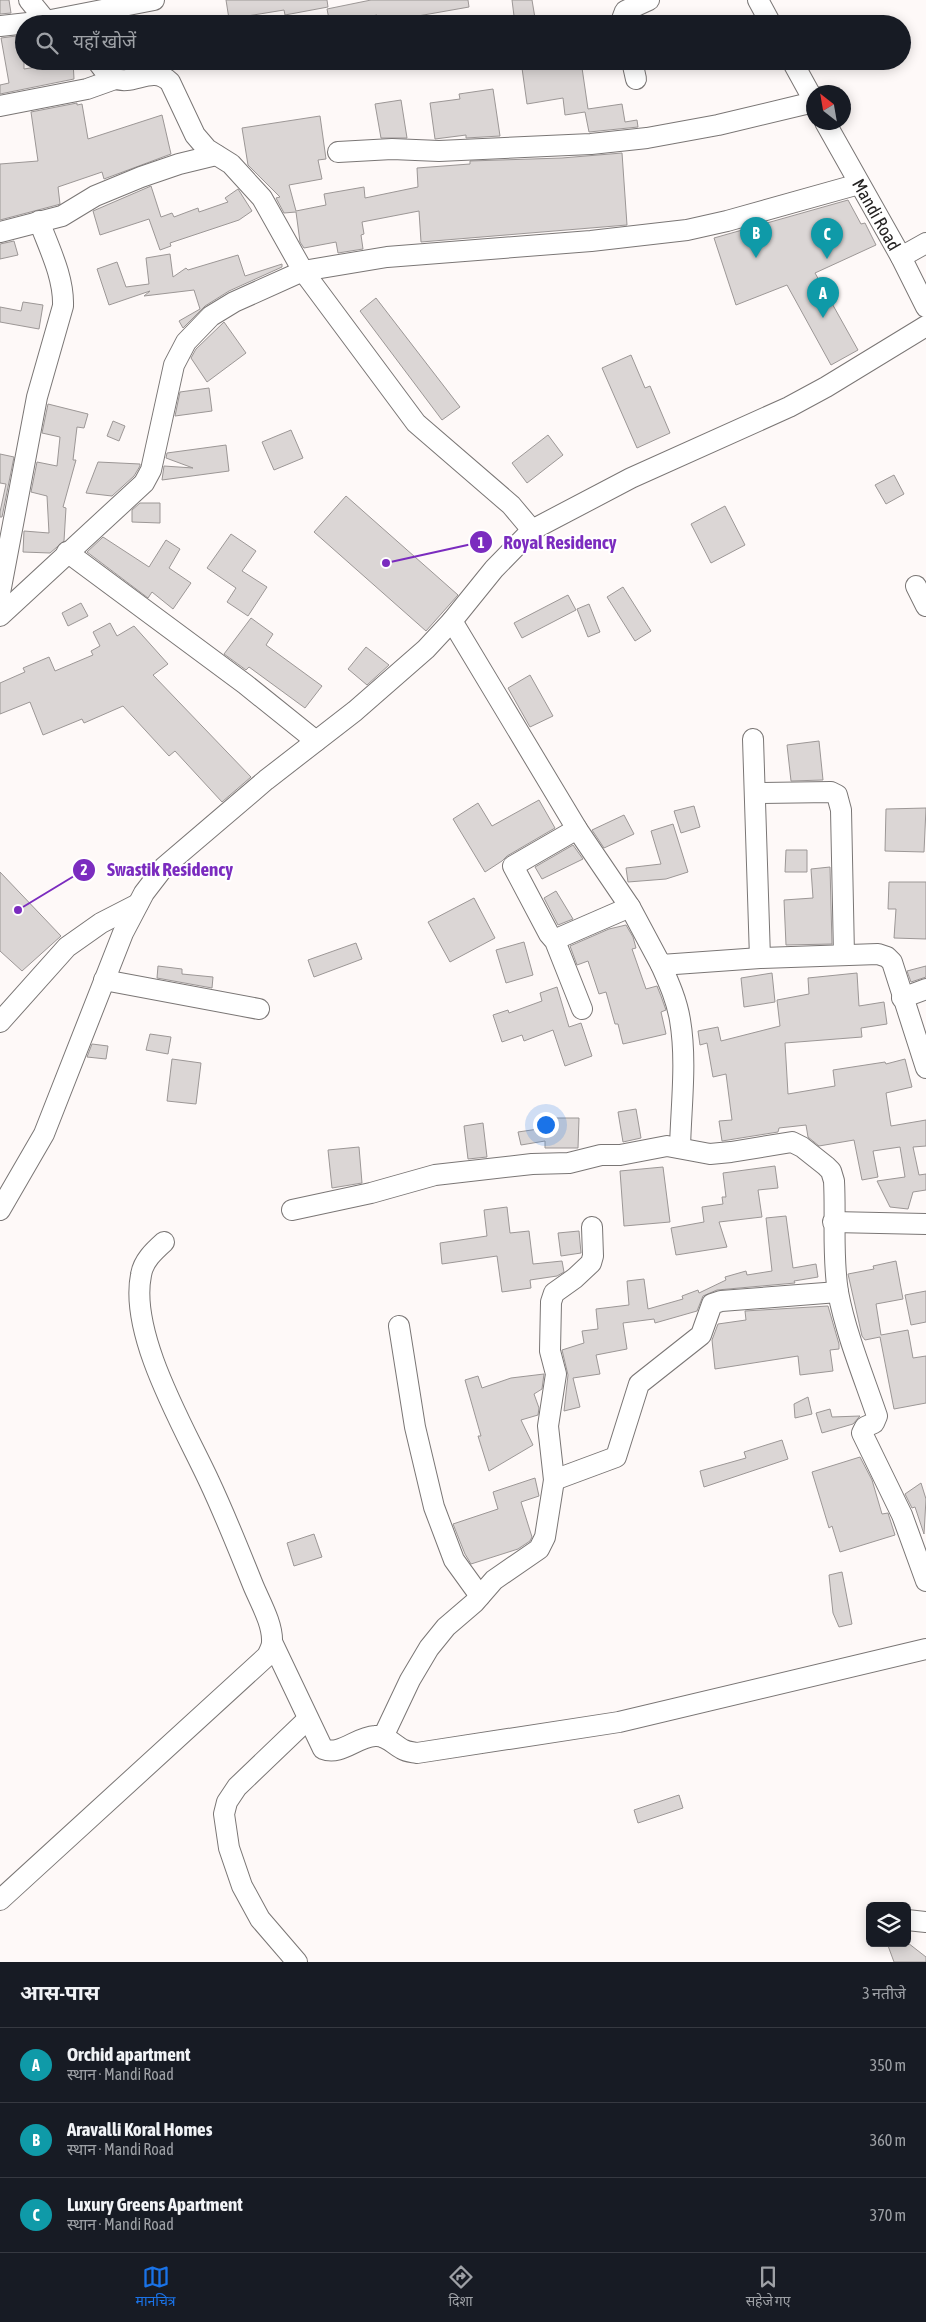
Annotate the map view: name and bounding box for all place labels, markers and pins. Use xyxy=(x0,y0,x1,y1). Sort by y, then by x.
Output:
pin: B xyxy=(740,217,772,258)
pin: C xyxy=(811,218,843,259)
pin: A xyxy=(807,277,839,318)
callout: Royal Residency xyxy=(468,525,627,559)
callout: Swastik Residency xyxy=(72,853,243,887)

